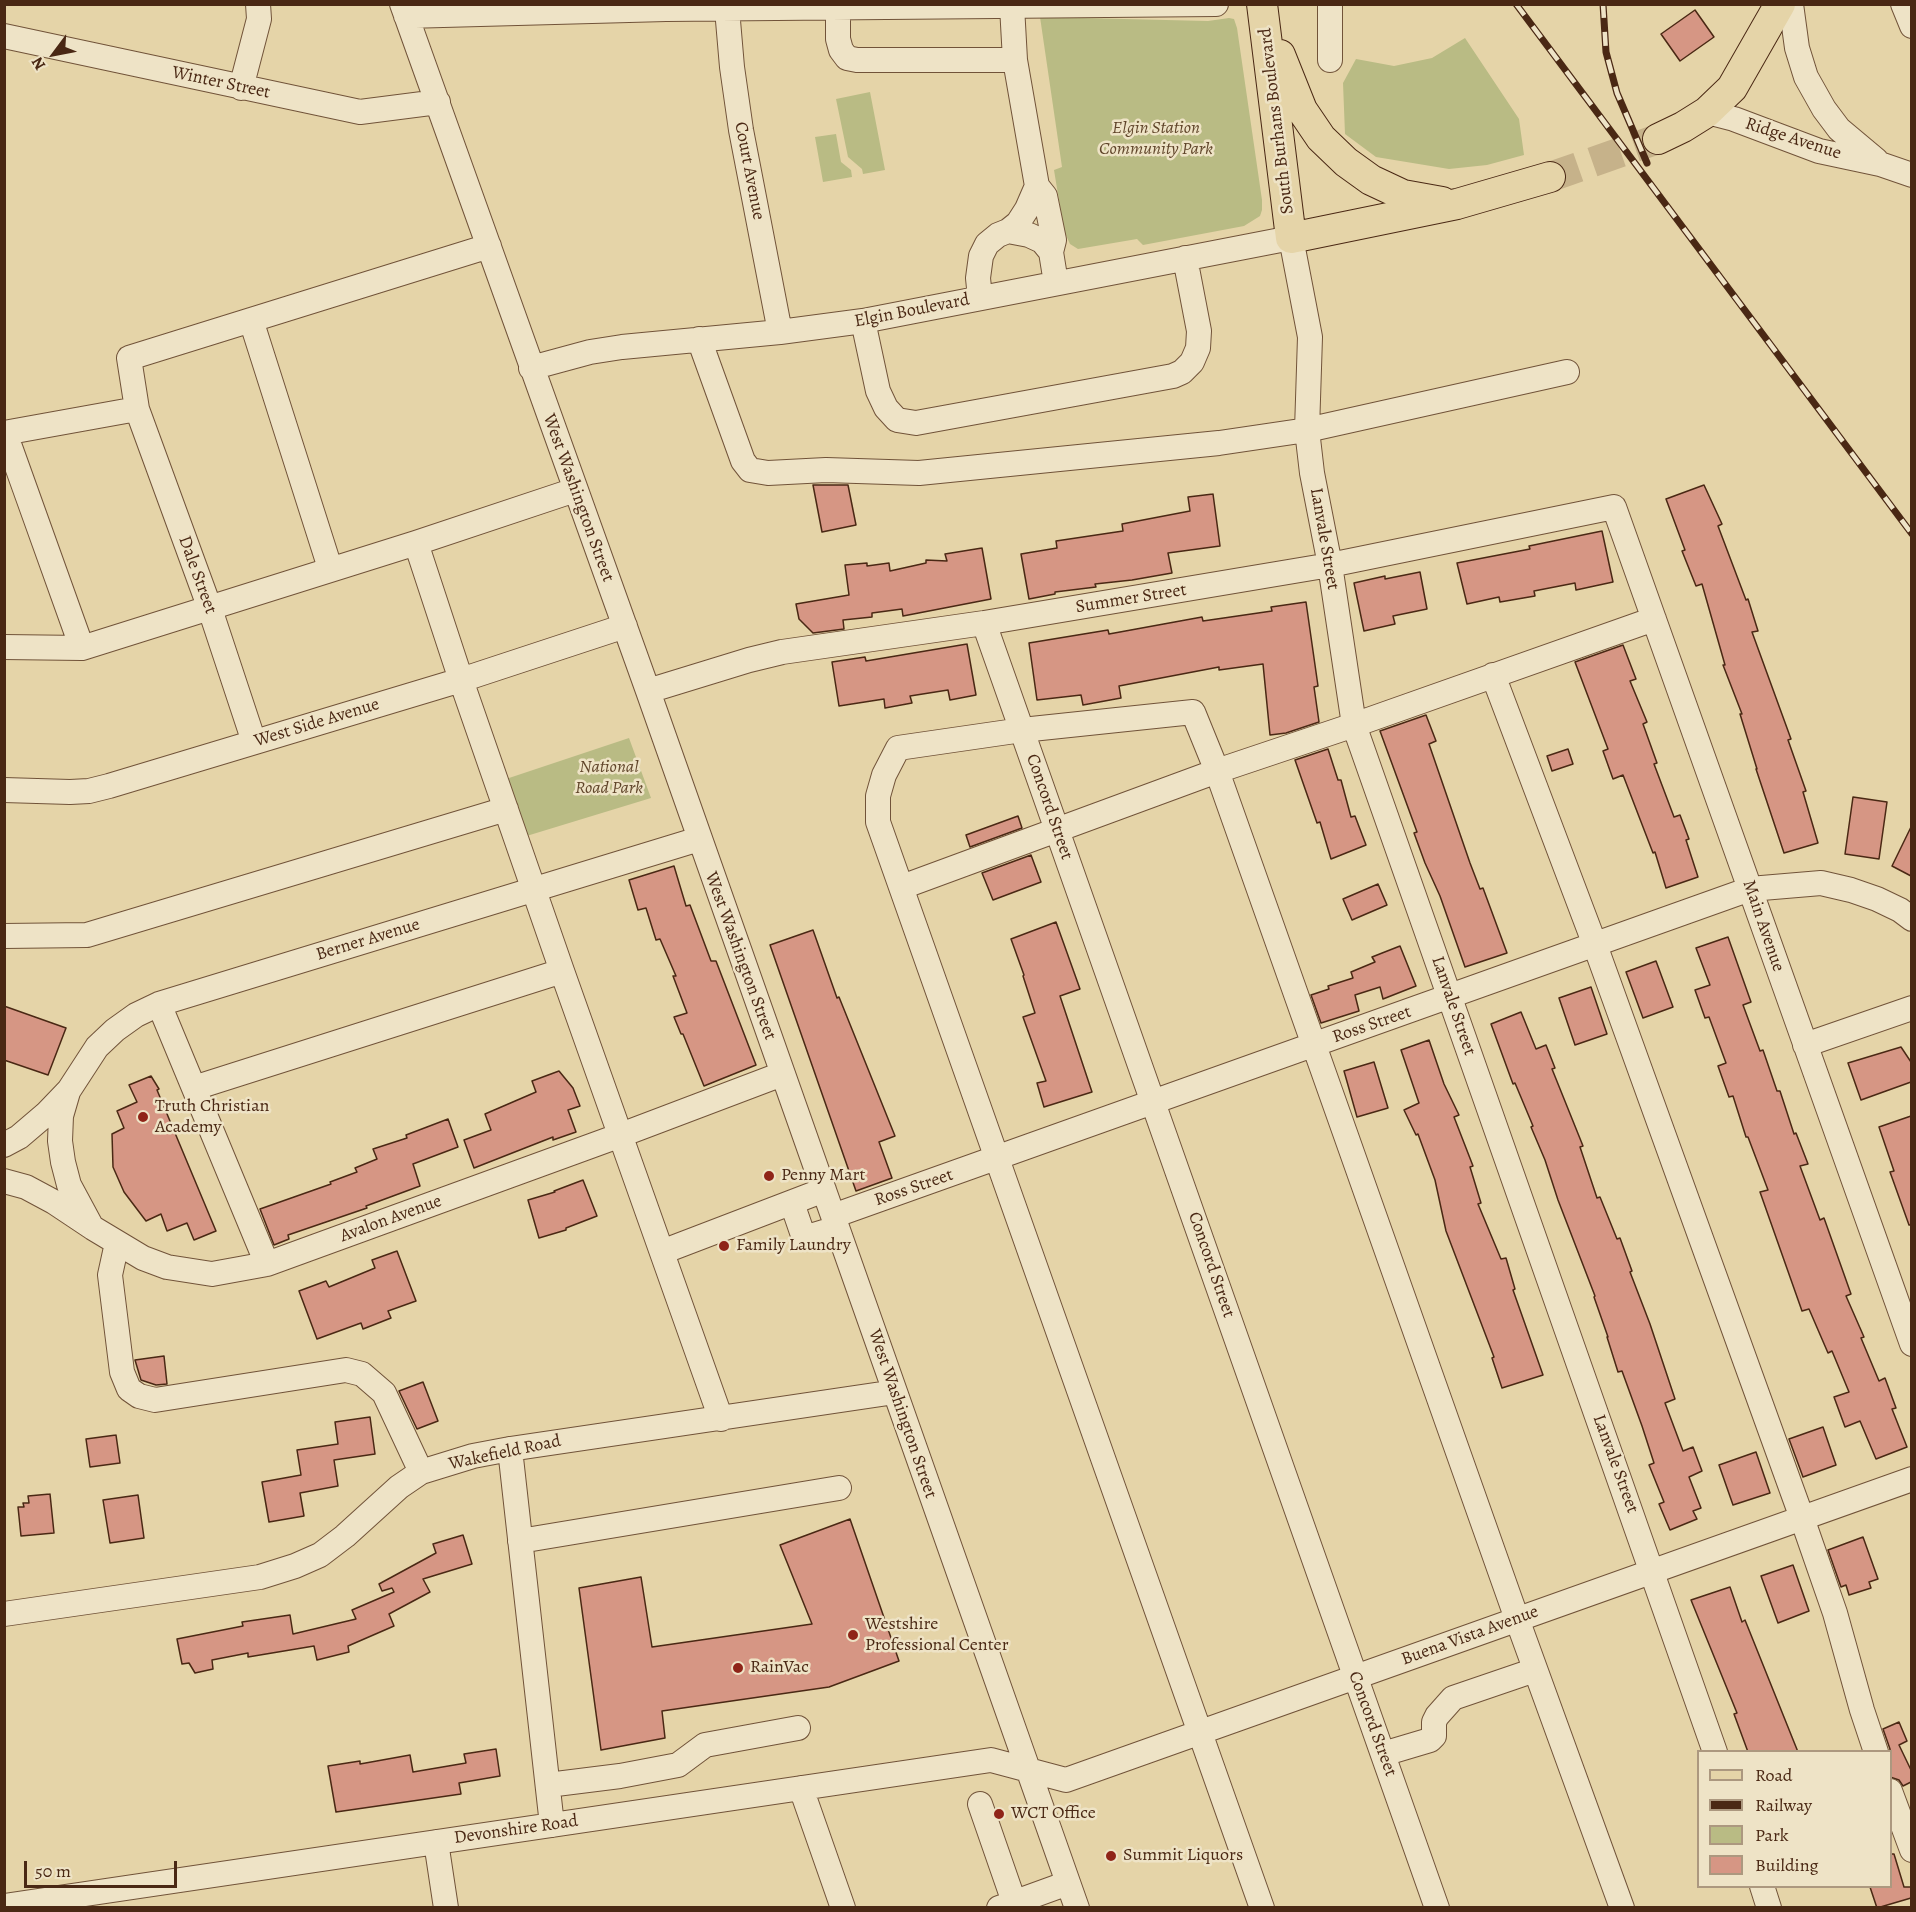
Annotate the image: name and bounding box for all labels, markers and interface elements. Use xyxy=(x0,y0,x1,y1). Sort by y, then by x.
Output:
north arrow xyxy=(24,24,84,84)
street label: South Burhans Boulevard xyxy=(1255,27,1299,215)
text: N xyxy=(26,53,51,74)
street label: Winter Street xyxy=(170,62,272,104)
street label: Ridge Avenue xyxy=(1742,113,1844,165)
park label: Elgin Station Community Park xyxy=(1099,118,1213,160)
street label: Court Avenue xyxy=(729,120,769,222)
street label: Elgin Boulevard xyxy=(853,289,971,333)
street label: West Washington Street xyxy=(538,411,618,585)
street label: Lanvale Street xyxy=(1304,486,1344,592)
street label: Dale Street xyxy=(173,533,221,617)
street label: Summer Street xyxy=(1074,580,1188,618)
street label: West Side Avenue xyxy=(252,694,382,752)
street label: Concord Street xyxy=(1021,751,1077,863)
park label: National Road Park xyxy=(575,757,643,800)
street label: West Washington Street xyxy=(700,869,780,1043)
street label: Main Avenue xyxy=(1737,877,1789,975)
street label: Berner Avenue xyxy=(313,914,423,966)
street label: Lanvale Street xyxy=(1426,954,1480,1058)
street label: Ross Street xyxy=(1330,1001,1414,1049)
place label: Truth Christian Academy xyxy=(155,1096,269,1138)
marker: Truth Christian Academy xyxy=(136,1110,150,1124)
street label: Ross Street xyxy=(872,1164,956,1212)
place label: Penny Mart xyxy=(781,1165,865,1187)
marker: Penny Mart xyxy=(762,1169,776,1183)
street label: Avalon Avenue xyxy=(337,1191,445,1247)
street label: Concord Street xyxy=(1183,1209,1239,1321)
place label: Family Laundry xyxy=(736,1235,851,1257)
marker: Family Laundry xyxy=(717,1239,731,1253)
street label: West Washington Street xyxy=(863,1327,941,1501)
street label: Lanvale Street xyxy=(1587,1412,1643,1516)
street label: Wakefield Road xyxy=(447,1431,563,1475)
street label: Buena Vista Avenue xyxy=(1398,1601,1542,1671)
place label: Westshire Professional Center xyxy=(865,1614,1009,1656)
marker: Westshire Professional Center xyxy=(846,1628,860,1642)
place label: RainVac xyxy=(750,1657,809,1679)
marker: RainVac xyxy=(731,1661,745,1675)
street label: Concord Street xyxy=(1343,1668,1401,1780)
legend xyxy=(1697,1750,1892,1888)
text: Road xyxy=(1755,1763,1792,1787)
text: Railway xyxy=(1755,1793,1812,1817)
place label: WCT Office xyxy=(1011,1803,1096,1825)
marker: WCT Office xyxy=(992,1807,1006,1821)
street label: Devonshire Road xyxy=(453,1811,579,1849)
text: Park xyxy=(1755,1823,1789,1847)
place label: Summit Liquors xyxy=(1123,1845,1243,1867)
scale bar xyxy=(27,1849,180,1887)
marker: Summit Liquors xyxy=(1104,1849,1118,1863)
text: Building xyxy=(1755,1853,1819,1877)
text: 50 m xyxy=(35,1859,71,1883)

